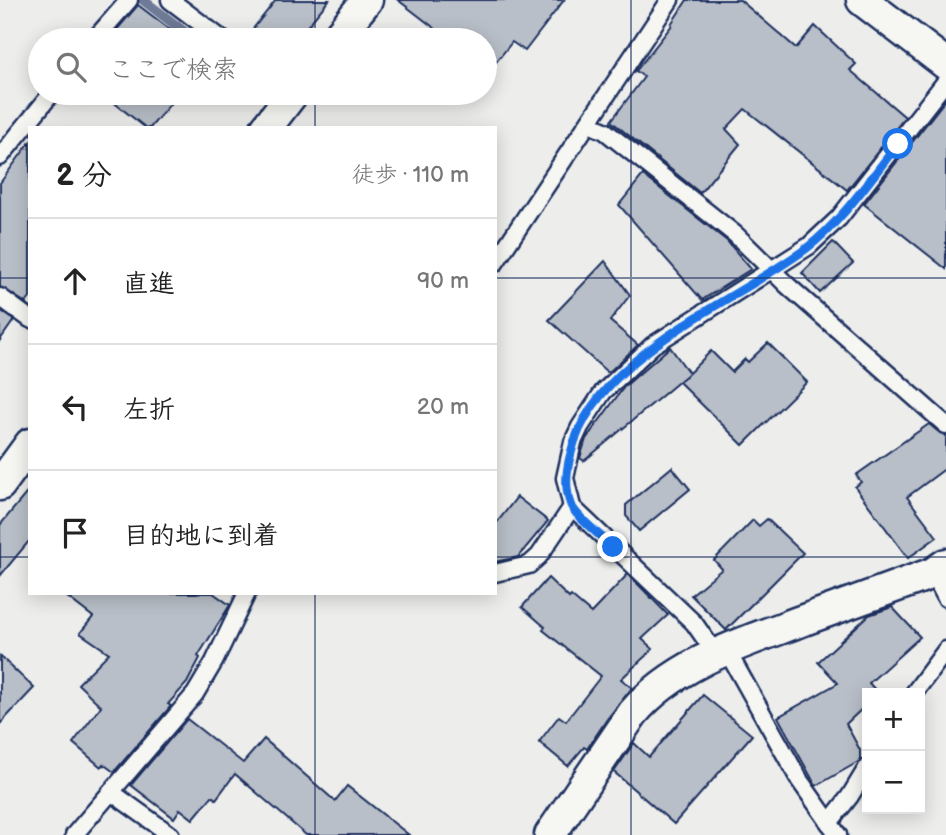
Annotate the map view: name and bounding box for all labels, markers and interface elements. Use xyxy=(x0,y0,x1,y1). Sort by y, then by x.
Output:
search box xyxy=(28,28,497,105)
icon: search xyxy=(52,48,90,86)
text: ここで検索 xyxy=(108,55,238,86)
route start xyxy=(882,128,913,159)
text: 2 分 xyxy=(56,158,112,194)
text: 徒歩 · 110 m xyxy=(351,161,469,189)
icon: ahead xyxy=(56,262,94,300)
text: 90 m xyxy=(417,267,469,295)
text: 直進 xyxy=(123,269,175,300)
icon: left xyxy=(56,388,94,426)
text: 20 m xyxy=(417,393,469,421)
text: 左折 xyxy=(123,395,175,426)
icon: arrive xyxy=(56,514,94,552)
text: 目的地に到着 xyxy=(123,521,279,552)
route end xyxy=(597,531,628,562)
map controls xyxy=(862,688,925,814)
button: + xyxy=(862,688,925,751)
button: − xyxy=(862,751,925,814)

